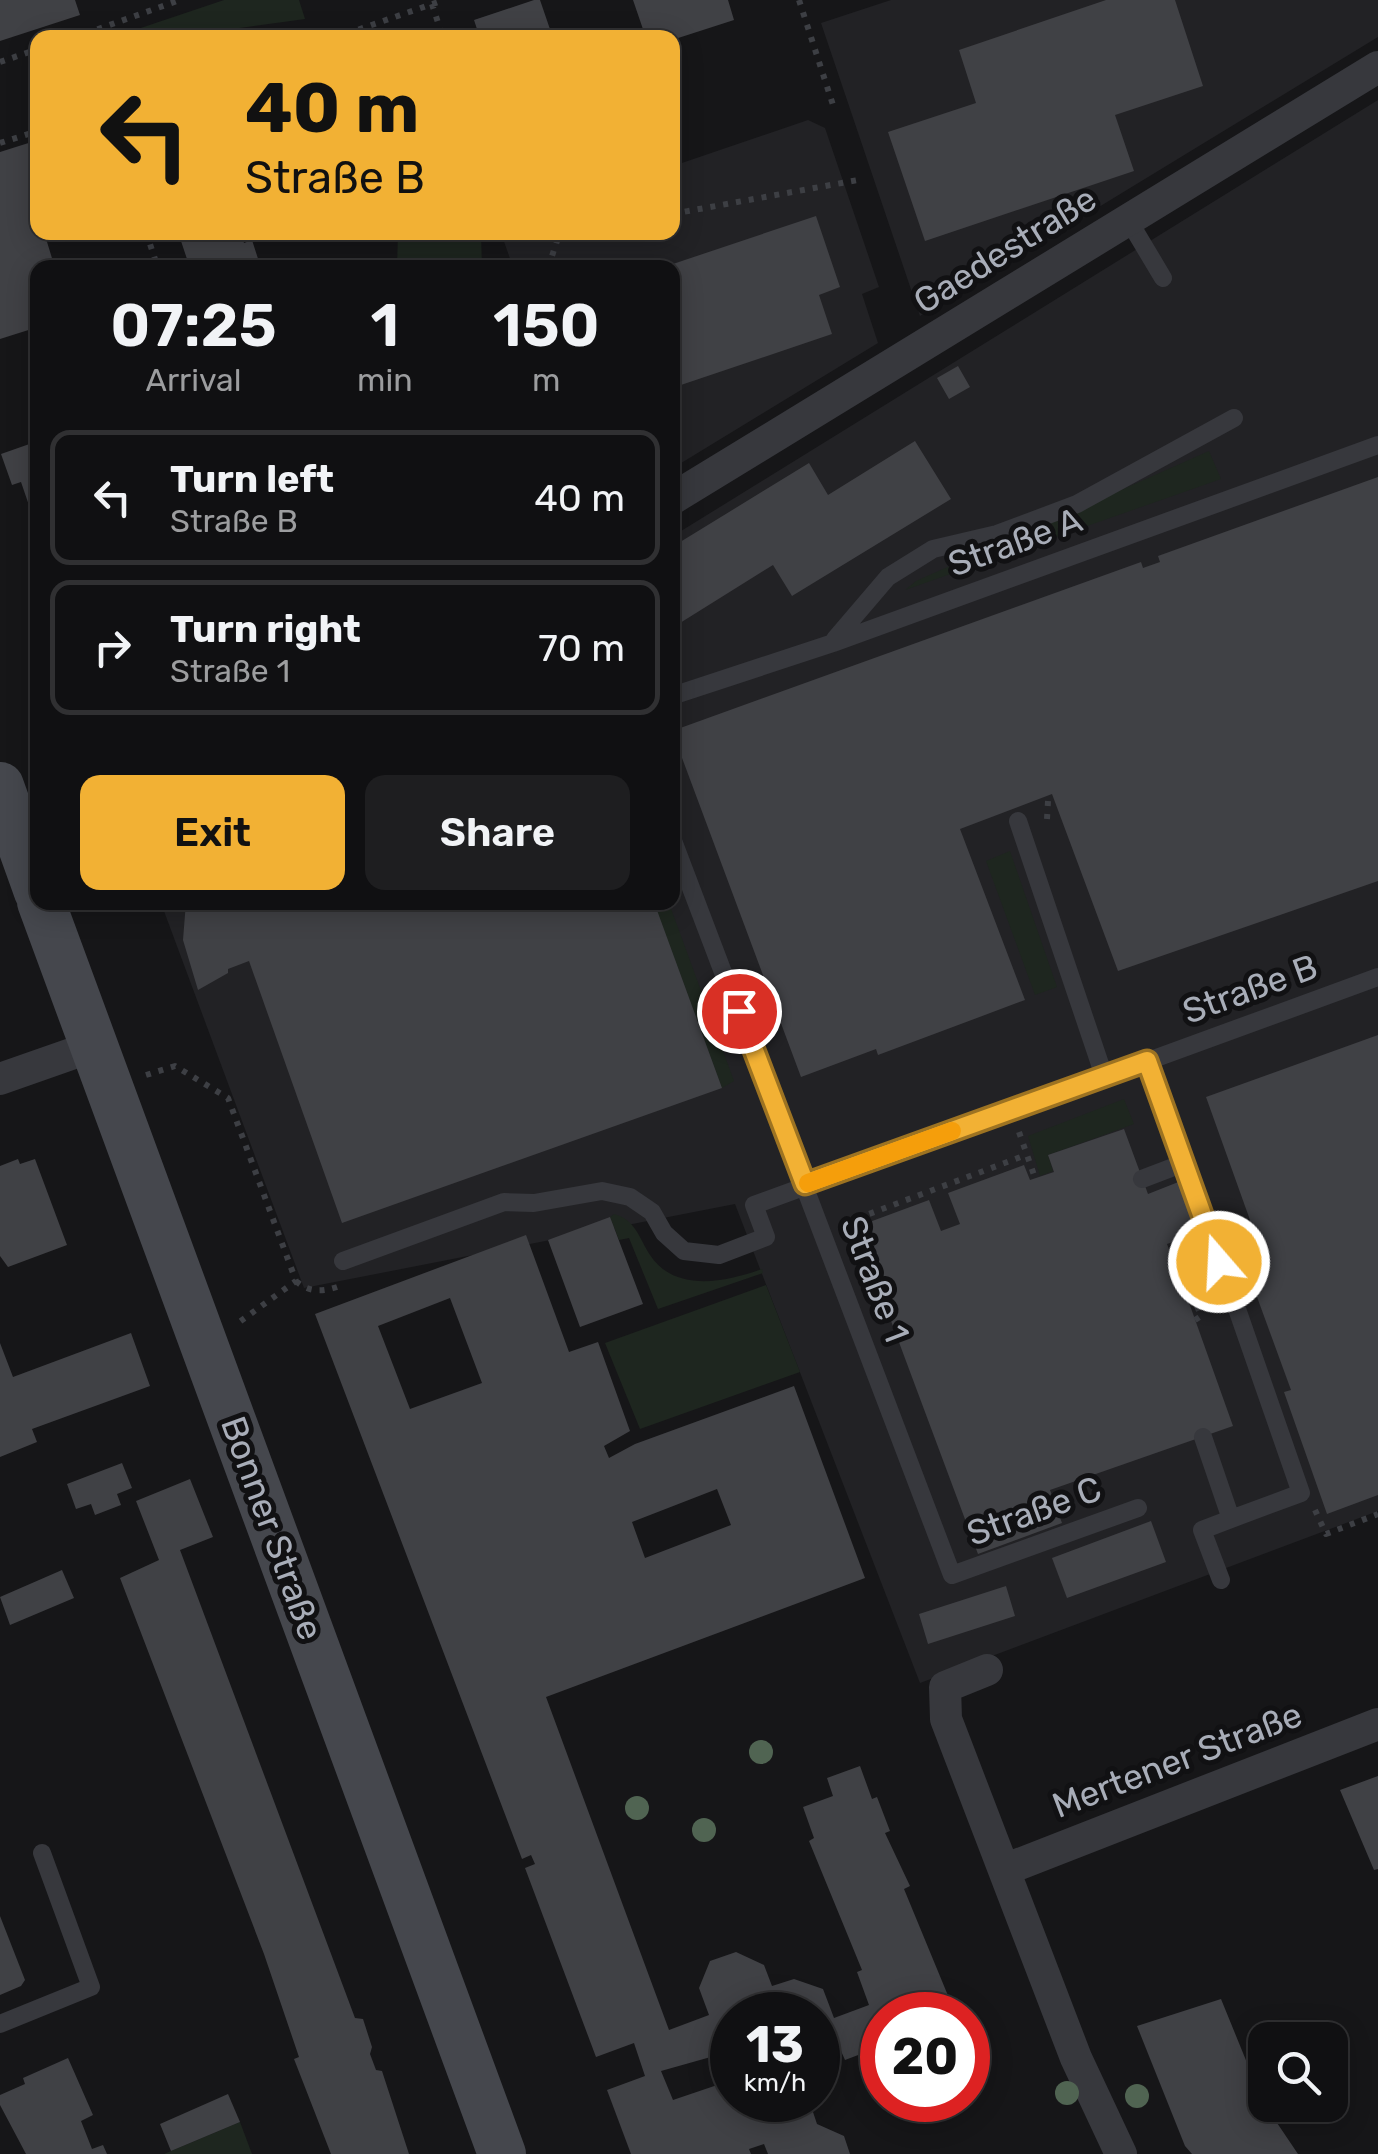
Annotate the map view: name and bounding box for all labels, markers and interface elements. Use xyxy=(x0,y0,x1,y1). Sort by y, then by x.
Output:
text: 40 m xyxy=(245,67,419,150)
icon: left xyxy=(80,70,210,200)
text: Straße B xyxy=(245,151,425,204)
street label: Gaedestraße xyxy=(906,177,1104,323)
text: 07:25 xyxy=(110,290,277,361)
text: 1 xyxy=(370,290,399,361)
text: 150 xyxy=(493,290,600,361)
text: Arrival xyxy=(146,361,242,399)
text: min xyxy=(357,361,413,399)
text: m xyxy=(532,361,561,399)
text: Turn left xyxy=(170,456,334,502)
icon: left xyxy=(85,470,140,525)
text: 40 m xyxy=(534,475,625,521)
street label: Straße A xyxy=(942,498,1088,586)
text: Straße B xyxy=(170,502,298,540)
text: Turn right xyxy=(170,606,361,652)
icon: right xyxy=(85,620,140,675)
text: 70 m xyxy=(538,625,625,671)
text: Straße 1 xyxy=(170,652,290,690)
button: Exit xyxy=(80,775,345,890)
button: Share xyxy=(365,775,630,890)
street label: Straße B xyxy=(1177,945,1323,1033)
pin xyxy=(697,969,782,1054)
icon: arrive xyxy=(712,984,767,1039)
street label: Straße 1 xyxy=(832,1210,918,1348)
position arrow xyxy=(1167,1210,1271,1314)
street label: Bonner Straße xyxy=(212,1411,332,1645)
street label: Straße C xyxy=(961,1467,1107,1555)
street label: Mertener Straße xyxy=(1046,1693,1308,1827)
speed limit sign: 20 xyxy=(860,1992,990,2122)
text: 13 xyxy=(746,2015,804,2075)
map controls xyxy=(1248,2022,1348,2122)
button: search xyxy=(1248,2022,1348,2122)
text: km/h xyxy=(744,2068,806,2097)

